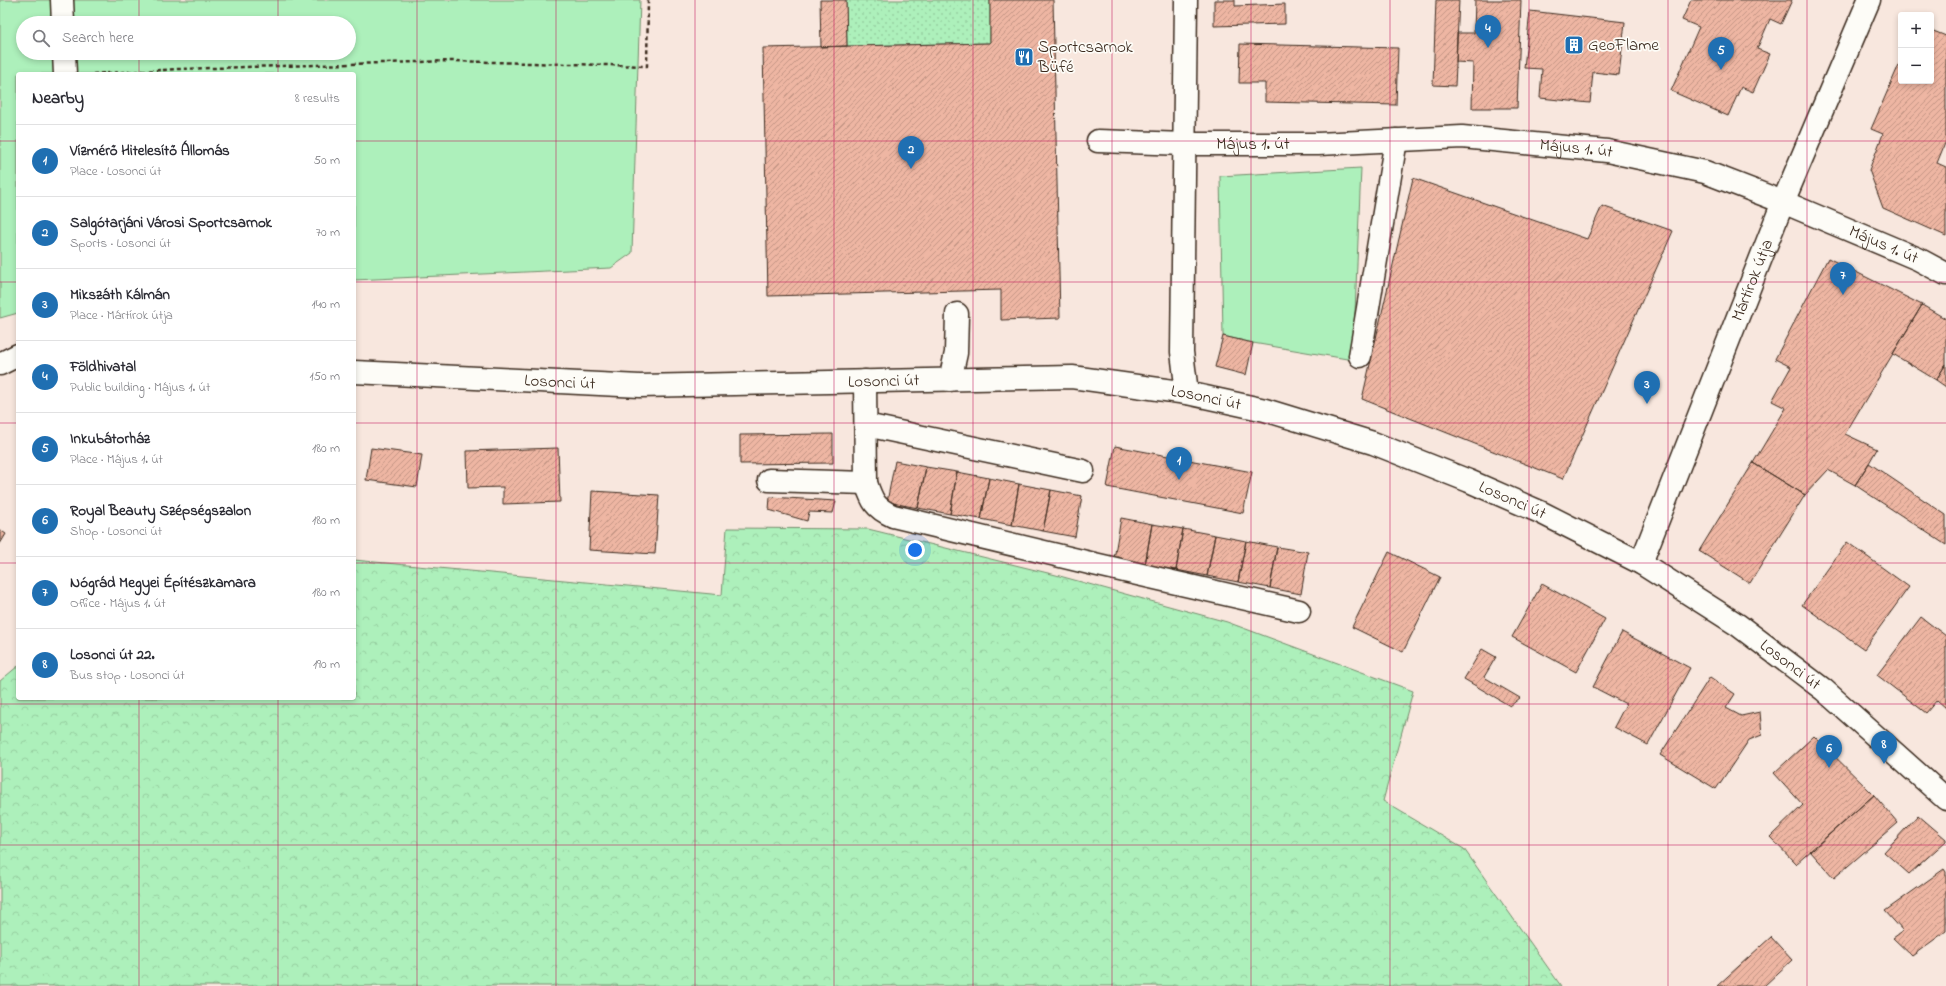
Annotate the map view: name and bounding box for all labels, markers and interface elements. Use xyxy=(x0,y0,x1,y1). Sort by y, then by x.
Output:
map controls xyxy=(1898,12,1934,84)
button: + xyxy=(1898,12,1934,48)
pin: 4 xyxy=(1475,15,1501,48)
search box xyxy=(16,16,356,60)
icon: search xyxy=(30,27,52,49)
text: Search here xyxy=(62,27,134,49)
place label: GeoFlame xyxy=(1588,33,1659,58)
building icon: GeoFlame xyxy=(1563,34,1585,56)
place label: Sportcsarnok Büfé xyxy=(1037,35,1133,80)
pin: 5 xyxy=(1708,37,1734,70)
restaurant icon: Sportcsarnok Büfé xyxy=(1013,46,1035,68)
button: − xyxy=(1898,48,1934,84)
text: Nearby xyxy=(32,86,84,111)
text: 8 results xyxy=(295,89,340,108)
street label: Május 1. út xyxy=(1216,132,1290,157)
street label: Május 1. út xyxy=(1538,132,1616,165)
pin: 2 xyxy=(898,136,924,169)
text: Vízmérő Hitelesítő Állomás xyxy=(70,140,230,162)
text: 1 xyxy=(43,151,47,170)
text: 50 m xyxy=(314,151,340,170)
text: Place · Losonci út xyxy=(70,162,161,181)
text: Salgótarjáni Városi Sportcsarnok xyxy=(70,212,272,234)
street label: Május 1. út xyxy=(1845,219,1923,270)
text: 2 xyxy=(42,223,48,242)
text: 70 m xyxy=(316,223,340,242)
text: Sports · Losonci út xyxy=(70,234,171,253)
street label: Mártírok útja xyxy=(1725,235,1780,325)
pin: 7 xyxy=(1830,262,1856,295)
text: Mikszáth Kálmán xyxy=(70,284,170,306)
text: 3 xyxy=(42,295,48,314)
text: 140 m xyxy=(312,295,340,314)
text: Place · Mártírok útja xyxy=(70,306,173,325)
text: Földhivatal xyxy=(70,356,136,378)
text: 4 xyxy=(42,367,48,386)
text: 150 m xyxy=(309,367,340,386)
street label: Losonci út xyxy=(524,368,596,396)
street label: Losonci út xyxy=(848,368,920,394)
pin: 3 xyxy=(1634,371,1660,404)
text: Public building · Május 1. út xyxy=(70,378,210,397)
street label: Losonci út xyxy=(1169,378,1244,417)
text: Inkubátorház xyxy=(70,428,150,450)
text: 5 xyxy=(41,439,49,458)
text: 180 m xyxy=(312,439,340,458)
pin: 1 xyxy=(1166,447,1192,480)
text: Place · Május 1. út xyxy=(70,450,163,469)
street label: Losonci út xyxy=(1475,474,1551,526)
text: Royal Beauty Szépségszalon xyxy=(70,500,251,522)
text: 6 xyxy=(42,511,48,530)
text: 180 m xyxy=(312,511,340,530)
text: Shop · Losonci út xyxy=(70,522,162,541)
your location xyxy=(905,540,925,560)
text: Nógrád Megyei Építészkamara xyxy=(70,572,256,594)
text: 7 xyxy=(42,583,48,602)
text: 180 m xyxy=(312,583,340,602)
text: Office · Május 1. út xyxy=(70,594,166,613)
street label: Losonci út xyxy=(1754,633,1827,696)
text: Losonci út 22. xyxy=(70,644,155,666)
text: 8 xyxy=(43,655,47,674)
text: 190 m xyxy=(313,655,340,674)
text: Bus stop · Losonci út xyxy=(70,666,185,685)
pin: 8 xyxy=(1871,731,1897,764)
pin: 6 xyxy=(1816,735,1842,768)

